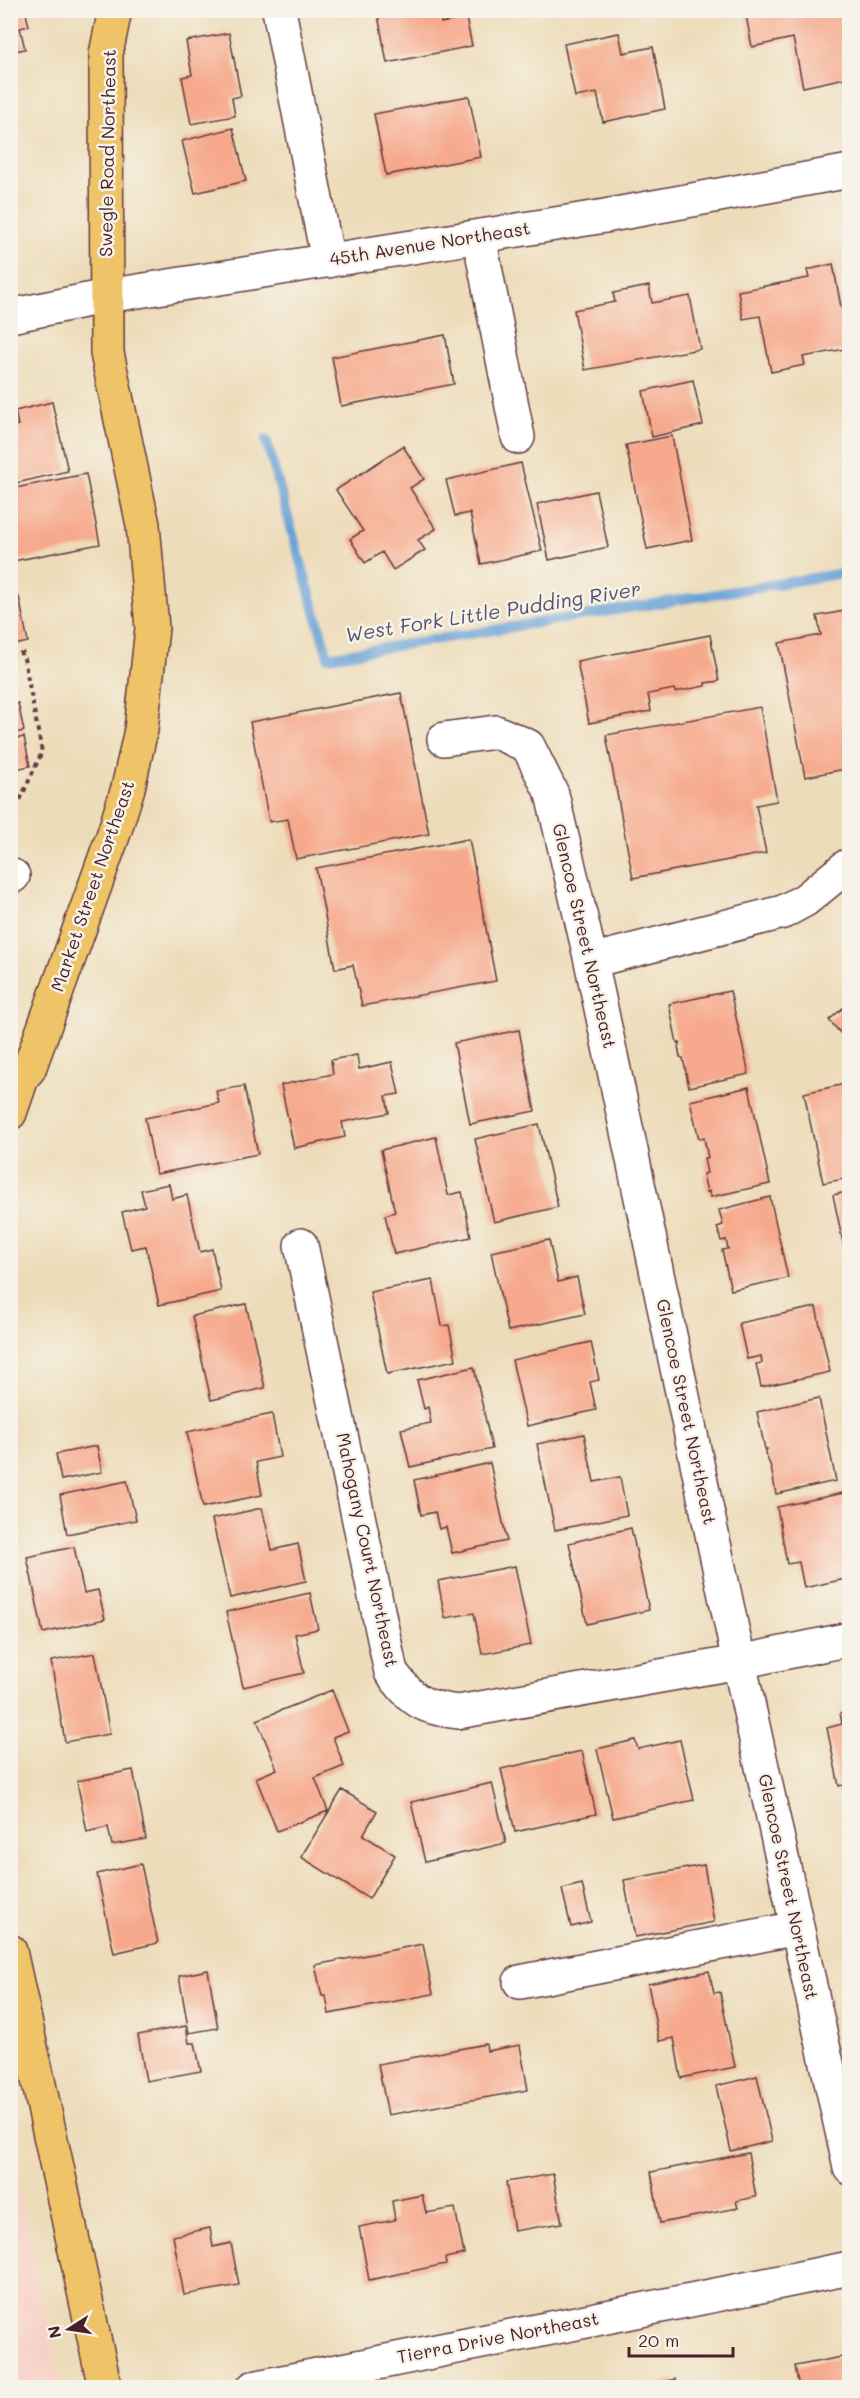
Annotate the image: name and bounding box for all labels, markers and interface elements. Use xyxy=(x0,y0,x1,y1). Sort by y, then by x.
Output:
street label: Swegle Road Northeast xyxy=(93,49,121,257)
street label: 45th Avenue Northeast xyxy=(328,215,532,271)
water label: West Fork Little Pudding River xyxy=(343,575,642,647)
street label: Market Street Northeast xyxy=(45,777,140,995)
street label: Glencoe Street Northeast xyxy=(547,821,623,1051)
street label: Glencoe Street Northeast xyxy=(651,1297,723,1527)
street label: Mahogany Court Northeast xyxy=(331,1430,405,1669)
street label: Glencoe Street Northeast xyxy=(753,1772,825,2002)
north arrow xyxy=(39,2299,99,2359)
street label: Tierra Drive Northeast xyxy=(395,2306,601,2368)
scale bar xyxy=(629,2320,732,2358)
text: N xyxy=(42,2324,65,2340)
text: 20 m xyxy=(638,2328,679,2352)

